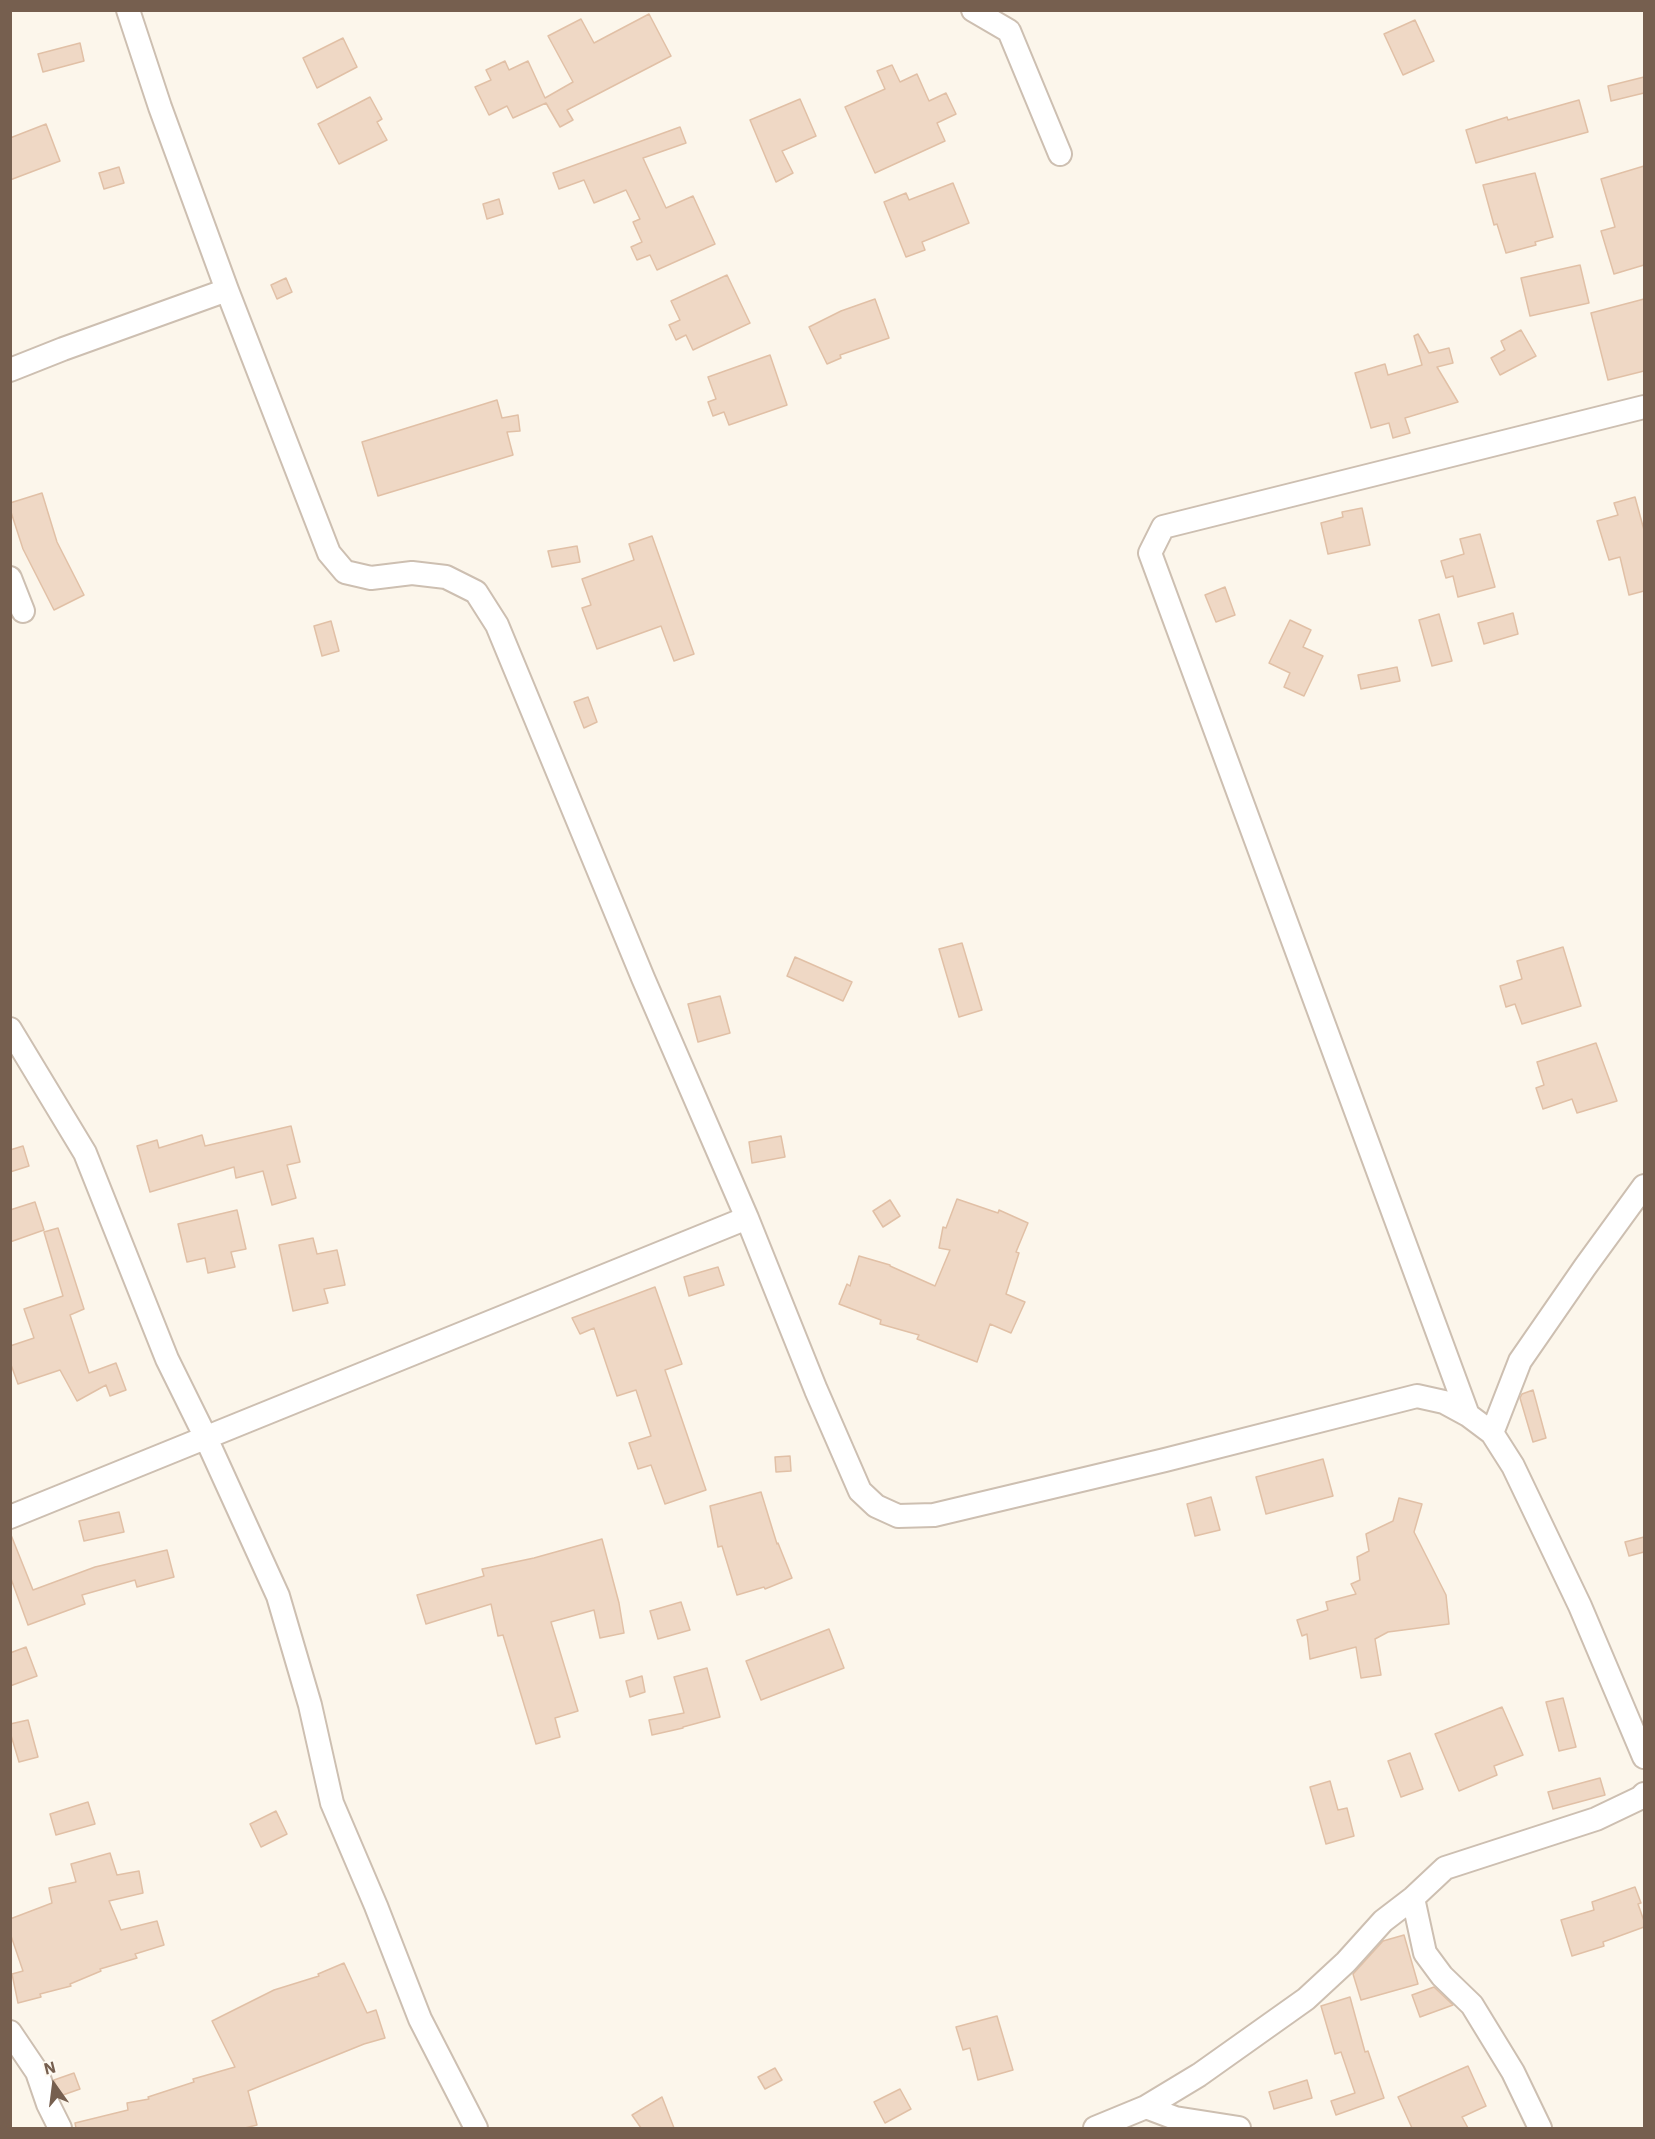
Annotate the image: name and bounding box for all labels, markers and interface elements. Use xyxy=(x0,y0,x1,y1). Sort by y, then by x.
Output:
north arrow xyxy=(24,2055,84,2115)
text: N xyxy=(42,2056,58,2079)

